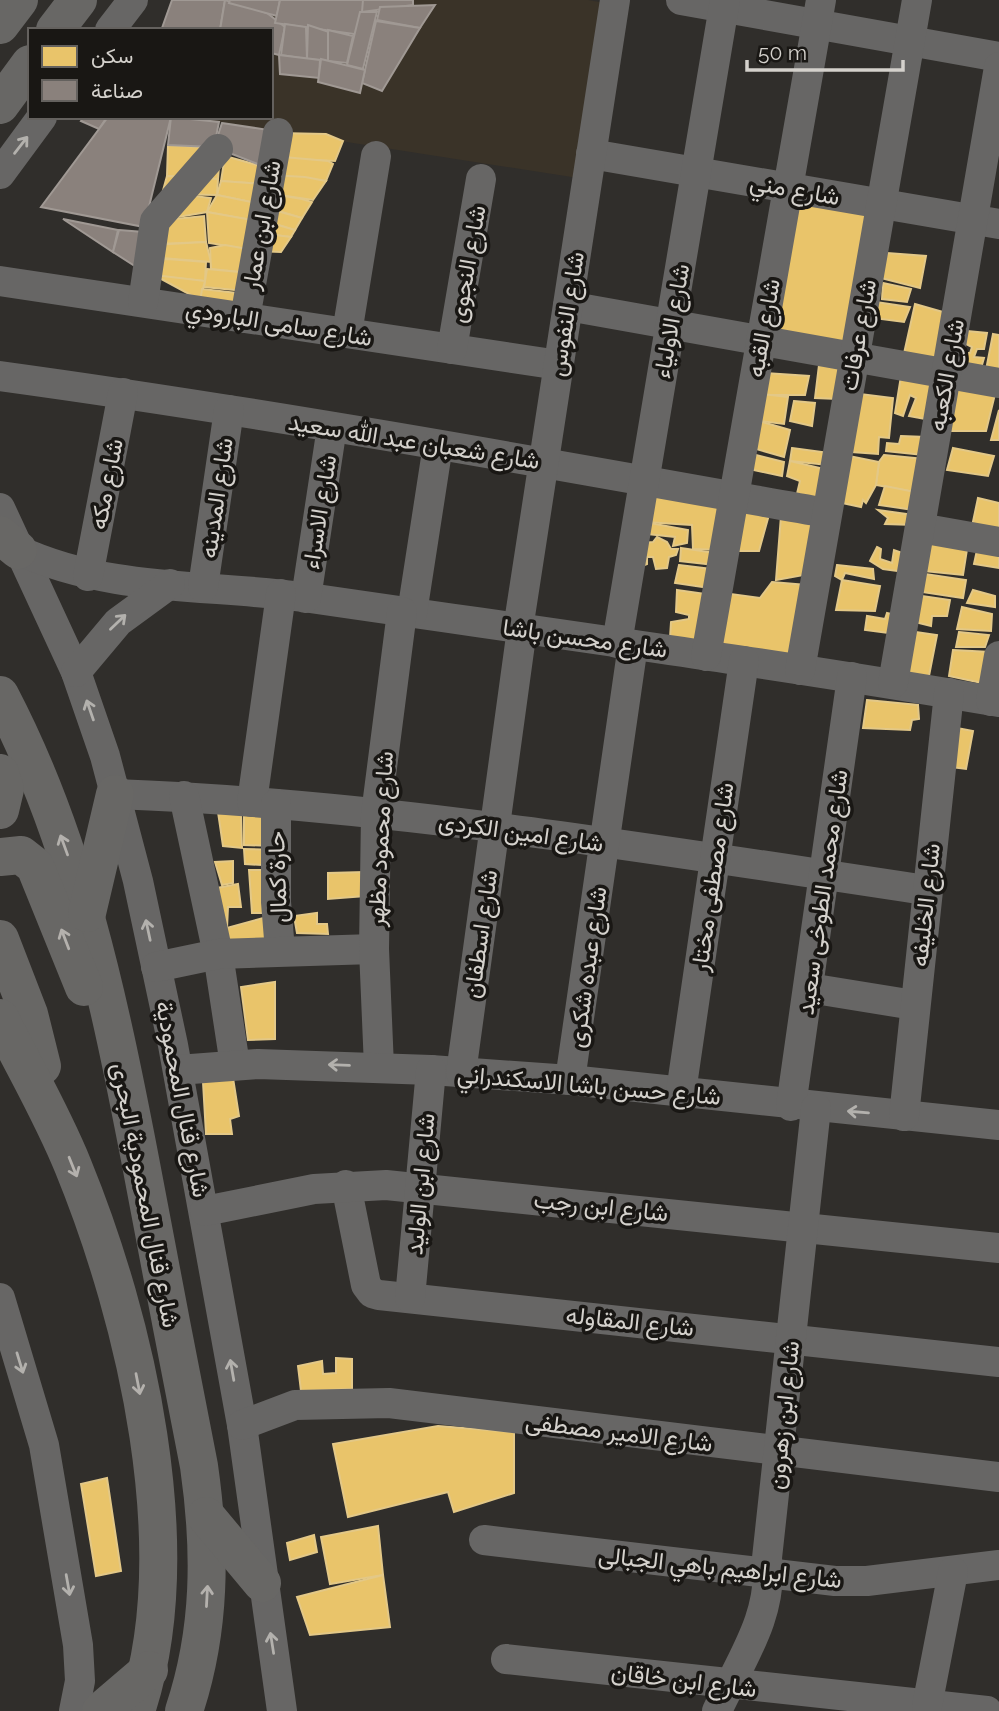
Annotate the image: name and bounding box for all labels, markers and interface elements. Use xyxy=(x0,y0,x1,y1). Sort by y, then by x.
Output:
legend xyxy=(28,28,273,119)
scale bar xyxy=(747,28,903,72)
text: 50 m xyxy=(758,40,807,65)
text: سكن xyxy=(91,43,133,68)
text: صناعة xyxy=(91,78,143,103)
one-way arrow xyxy=(13,137,28,155)
street label: شارع ابن عمار xyxy=(235,158,289,293)
street label: شارع مني xyxy=(747,167,842,216)
street label: شارع النجوى xyxy=(442,203,494,325)
street label: شارع النفوس xyxy=(542,250,592,379)
street label: شارع الاولياء xyxy=(647,261,697,381)
street label: شارع القبه xyxy=(740,276,788,380)
street label: شارع عرفات xyxy=(834,277,884,393)
street label: شارع سامى البارودي xyxy=(183,294,374,357)
street label: شارع الكعبه xyxy=(922,317,972,434)
street label: شارع شعبان عبد الله سعيد xyxy=(286,407,542,477)
street label: شارع مكه xyxy=(83,436,131,532)
street label: شارع المدينه xyxy=(193,436,241,560)
street label: شارع الاسراء xyxy=(296,453,344,572)
street label: شارع محسن باشا xyxy=(501,612,669,666)
one-way arrow xyxy=(109,614,126,631)
one-way arrow xyxy=(83,700,95,722)
street label: شارع محمود مظهر xyxy=(361,750,401,929)
street label: شارع محمد الطوخى سعيد xyxy=(790,767,856,1017)
street label: شارع مصطفى مختار xyxy=(684,781,742,975)
street label: شارع امين الكردى xyxy=(436,806,605,860)
street label: حارة كمال xyxy=(261,830,294,924)
one-way arrow xyxy=(57,835,69,857)
street label: شارع الخليفه xyxy=(904,842,948,968)
street label: شارع اسطفان xyxy=(457,868,505,1000)
street label: شارع عبده شكرى xyxy=(561,884,615,1050)
one-way arrow xyxy=(141,919,155,942)
one-way arrow xyxy=(58,928,71,950)
street label: شارع قنال المحمودية xyxy=(148,998,216,1200)
one-way arrow xyxy=(327,1059,350,1072)
street label: شارع حسن باشا الاسكندراني xyxy=(455,1059,722,1116)
street label: شارع قنال المحمودية البحرى xyxy=(104,1060,186,1330)
one-way arrow xyxy=(847,1105,870,1118)
street label: شارع ابن الوليد xyxy=(399,1112,443,1256)
one-way arrow xyxy=(68,1155,81,1177)
street label: شارع ابن رجب xyxy=(532,1185,670,1229)
street label: شارع المقاوله xyxy=(564,1300,696,1344)
street label: شارع ابن زهرون xyxy=(761,1339,807,1491)
one-way arrow xyxy=(15,1351,28,1373)
one-way arrow xyxy=(225,1359,238,1382)
one-way arrow xyxy=(132,1372,145,1395)
street label: شارع الامير مصطفى xyxy=(523,1406,714,1460)
street label: شارع ابراهيم باهي الجبالى xyxy=(596,1540,843,1599)
one-way arrow xyxy=(62,1573,75,1596)
one-way arrow xyxy=(200,1585,213,1608)
one-way arrow xyxy=(265,1633,278,1655)
street label: شارع ابن خاقان xyxy=(609,1657,758,1705)

